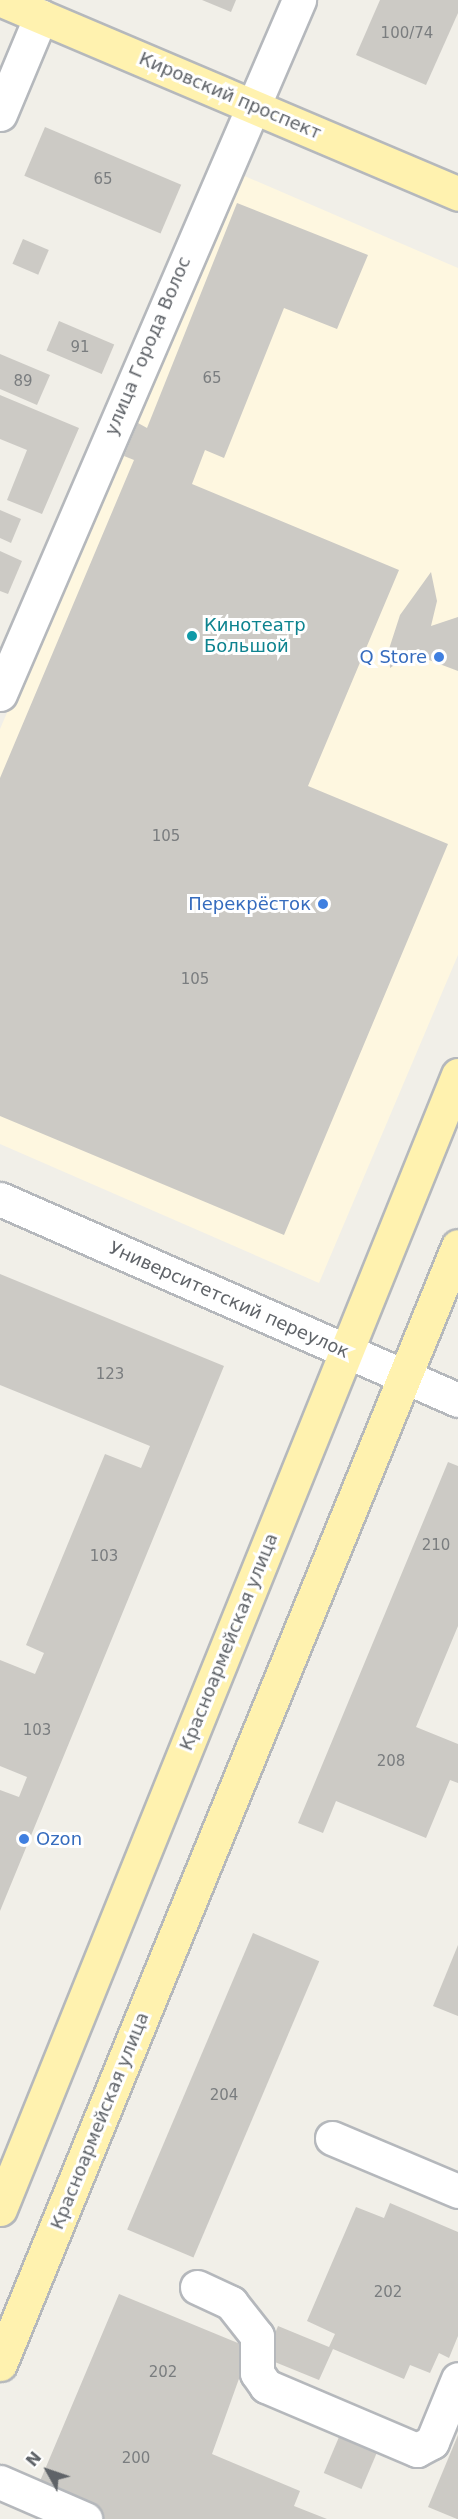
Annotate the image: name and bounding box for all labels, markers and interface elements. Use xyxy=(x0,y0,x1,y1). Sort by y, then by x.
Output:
house number: 100/74 xyxy=(381,25,433,43)
street label: Кировский проспект xyxy=(136,48,324,144)
house number: 65 xyxy=(93,171,113,189)
street label: улица Города Волос xyxy=(100,253,196,439)
house number: 91 xyxy=(70,339,90,357)
house number: 65 xyxy=(202,370,222,388)
house number: 89 xyxy=(13,373,33,391)
place label: Кинотеатр Большой xyxy=(204,615,306,658)
marker: Кинотеатр Большой xyxy=(185,629,199,643)
place label: Q Store xyxy=(360,646,427,668)
marker: Q Store xyxy=(432,650,446,664)
house number: 105 xyxy=(152,828,180,846)
place label: Перекрёсток xyxy=(188,893,311,915)
marker: Перекрёсток xyxy=(316,897,330,911)
house number: 105 xyxy=(181,971,209,989)
street label: Университетский переулок xyxy=(106,1237,352,1363)
house number: 123 xyxy=(96,1366,124,1384)
street label: Красноармейская улица xyxy=(175,1530,283,1754)
house number: 210 xyxy=(422,1537,450,1555)
house number: 103 xyxy=(90,1548,118,1566)
house number: 103 xyxy=(23,1722,51,1740)
house number: 208 xyxy=(377,1753,405,1771)
place label: Ozon xyxy=(36,1828,82,1850)
marker: Ozon xyxy=(17,1832,31,1846)
street label: Красноармейская улица xyxy=(46,2009,154,2233)
house number: 204 xyxy=(210,2087,238,2105)
house number: 202 xyxy=(374,2284,402,2302)
house number: 202 xyxy=(149,2364,177,2382)
north arrow xyxy=(18,2441,78,2501)
text: N xyxy=(22,2448,45,2470)
house number: 200 xyxy=(122,2450,150,2468)

